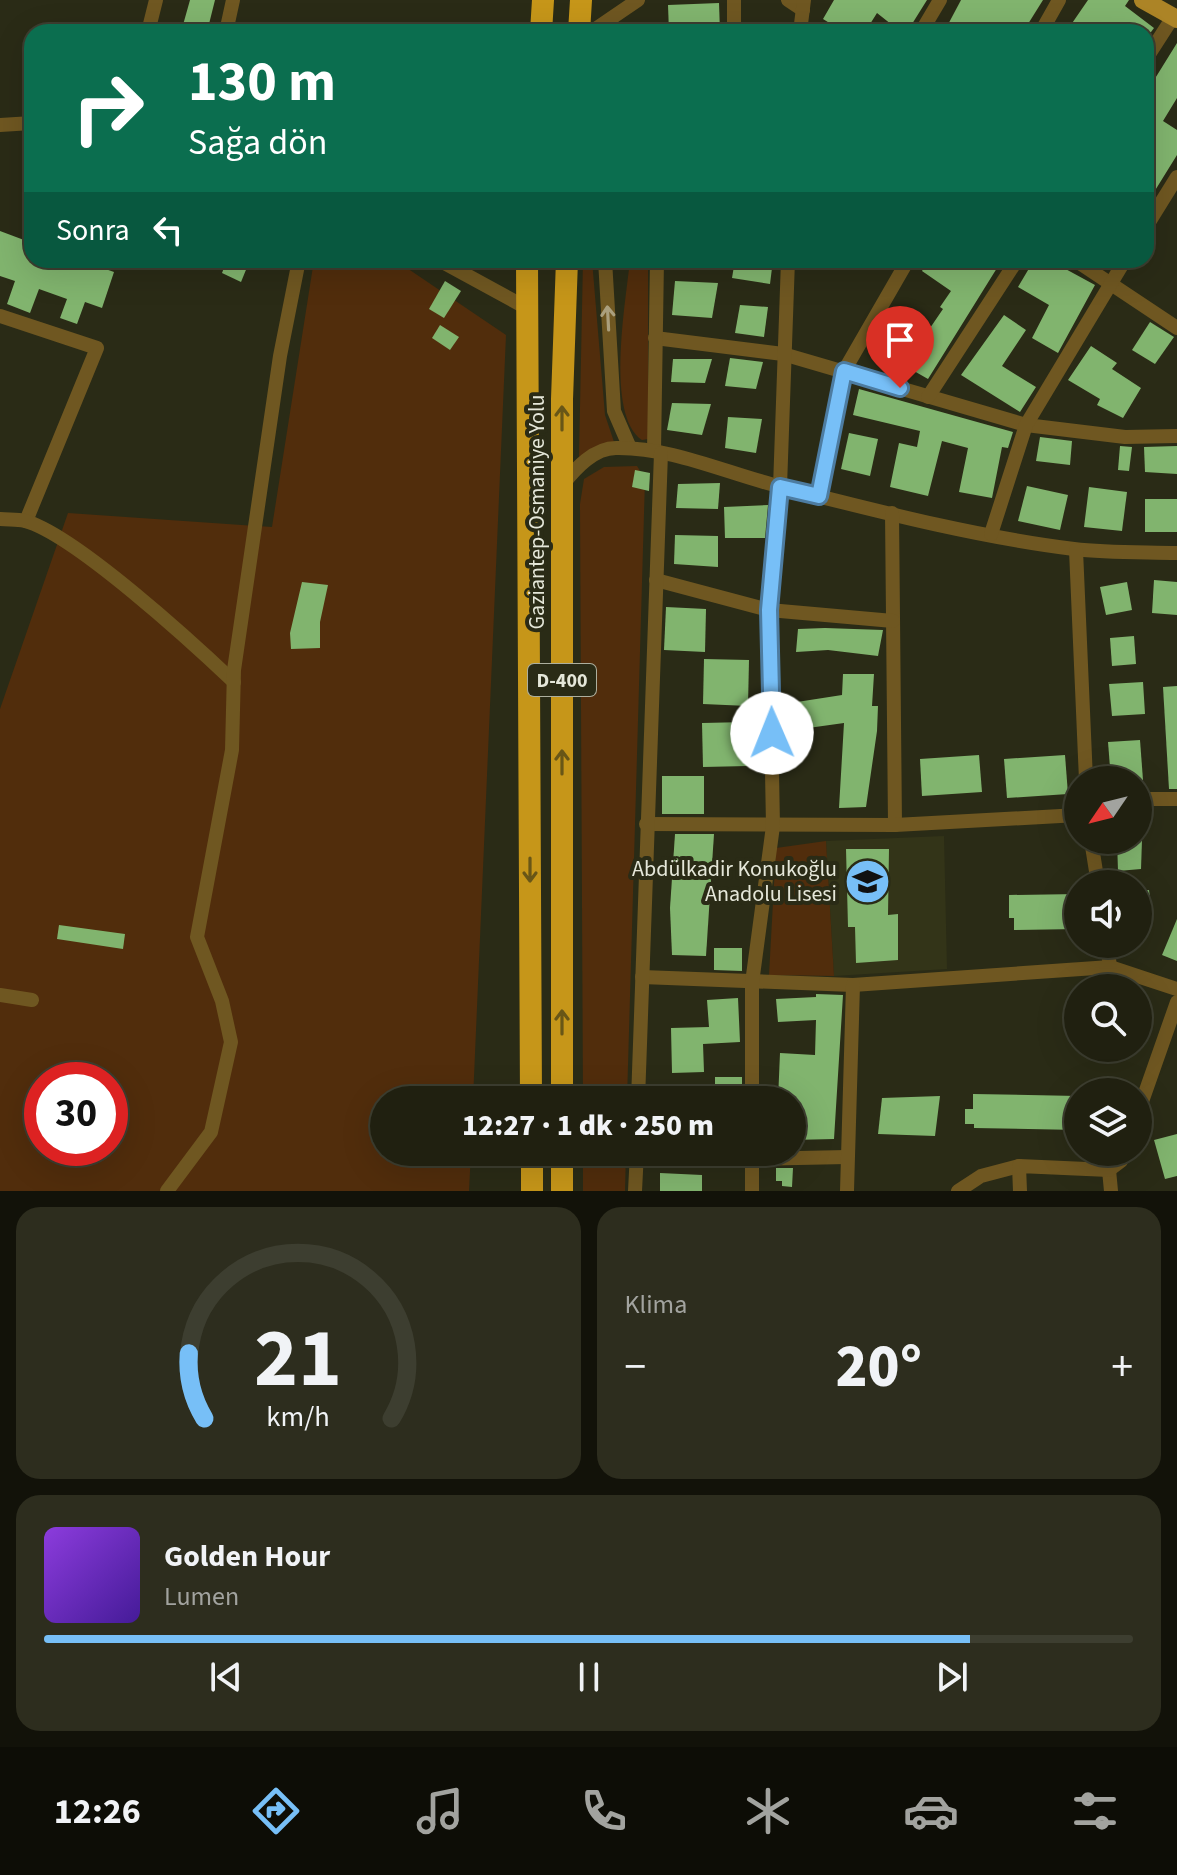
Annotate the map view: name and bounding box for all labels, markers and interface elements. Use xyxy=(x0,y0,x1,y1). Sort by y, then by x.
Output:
text: 130 m xyxy=(188,43,336,122)
icon: right xyxy=(56,56,160,160)
text: Sağa dön xyxy=(188,117,327,168)
icon: left xyxy=(146,208,190,252)
text: Sonra xyxy=(56,209,130,252)
one-way arrow xyxy=(601,305,616,332)
pin xyxy=(866,306,934,388)
icon: arrive xyxy=(878,318,922,362)
street label: Gaziantep-Osmaniye Yolu xyxy=(521,395,553,629)
one-way arrow xyxy=(554,405,570,432)
road number: D-400 xyxy=(528,664,596,696)
position arrow xyxy=(730,691,814,775)
one-way arrow xyxy=(554,749,570,776)
north arrow xyxy=(1064,766,1152,854)
map controls xyxy=(1064,766,1152,1166)
place label: Abdülkadir Konukoğlu Anadolu Lisesi xyxy=(632,853,837,910)
one-way arrow xyxy=(522,856,538,883)
school or university icon: Abdülkadir Konukoğlu Anadolu Lisesi xyxy=(844,857,892,905)
button: sound xyxy=(1064,870,1152,958)
button: search xyxy=(1064,974,1152,1062)
one-way arrow xyxy=(554,1009,570,1036)
speed limit sign: 30 xyxy=(24,1062,128,1166)
button: layers xyxy=(1064,1078,1152,1166)
text: 12:27 · 1 dk · 250 m xyxy=(462,1104,714,1147)
text: Klima xyxy=(625,1286,687,1323)
text: 21 xyxy=(254,1300,342,1418)
text: 20° xyxy=(836,1325,922,1410)
text: − xyxy=(625,1336,646,1399)
text: + xyxy=(1111,1336,1133,1399)
text: km/h xyxy=(267,1397,330,1437)
text: Golden Hour xyxy=(164,1535,330,1578)
text: Lumen xyxy=(164,1578,239,1615)
icon: previous xyxy=(204,1655,248,1699)
icon: pause xyxy=(567,1655,611,1699)
icon: next xyxy=(930,1655,974,1699)
icon: directions xyxy=(248,1783,304,1839)
icon: music xyxy=(412,1783,468,1839)
icon: phone xyxy=(576,1783,632,1839)
icon: climate xyxy=(740,1783,796,1839)
icon: car xyxy=(903,1783,959,1839)
icon: filters xyxy=(1067,1783,1123,1839)
text: 12:26 xyxy=(54,1786,141,1837)

